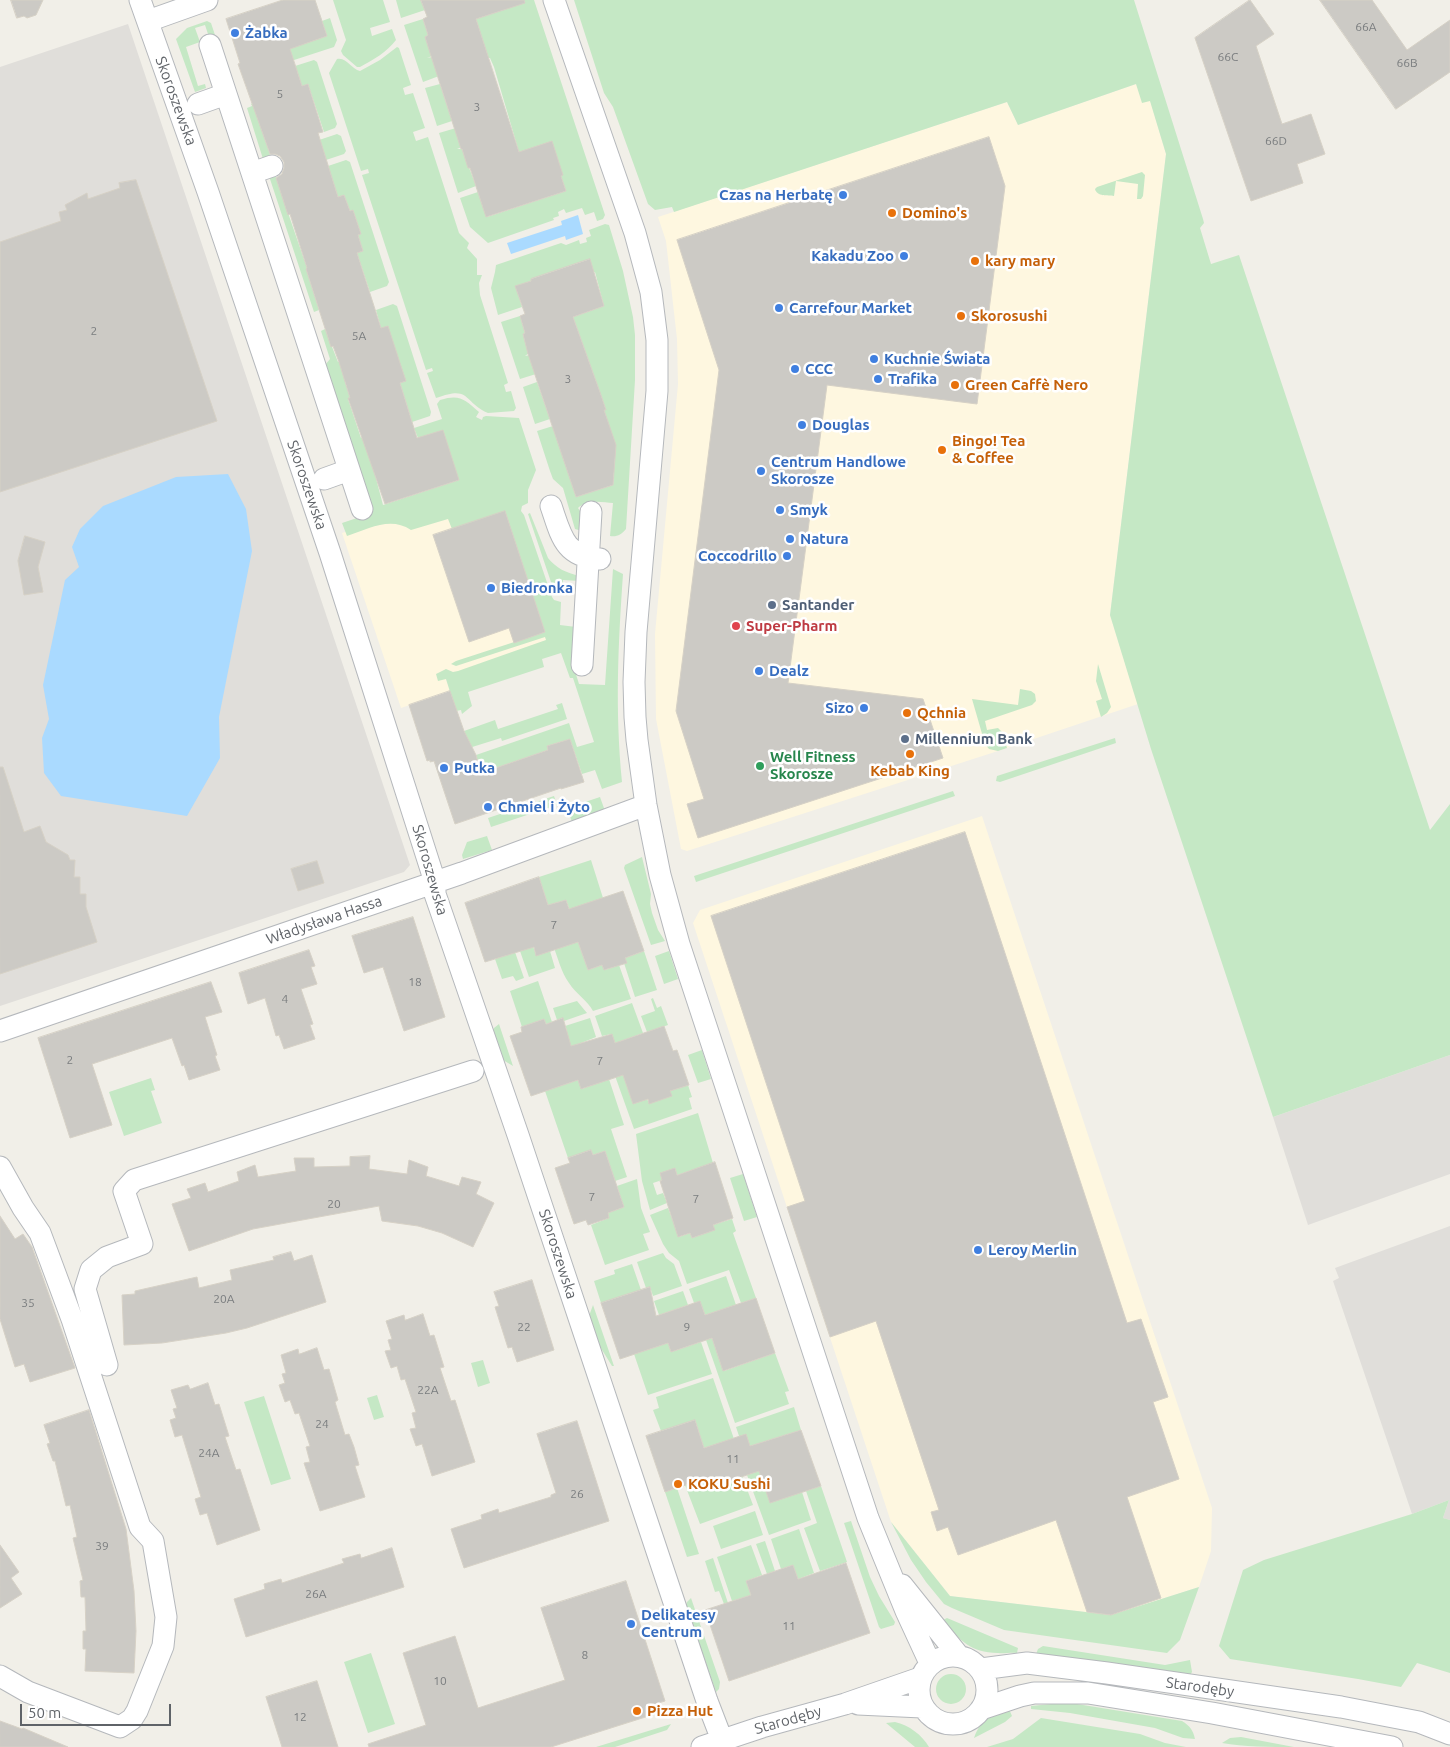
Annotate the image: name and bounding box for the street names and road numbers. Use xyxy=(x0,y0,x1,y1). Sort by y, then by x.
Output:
street label: Skoroszewska xyxy=(152,54,200,148)
street label: Skoroszewska xyxy=(283,438,331,532)
street label: Skoroszewska xyxy=(408,823,452,917)
street label: Władysława Hassa xyxy=(264,892,384,948)
street label: Skoroszewska xyxy=(535,1207,581,1301)
street label: Starodęby xyxy=(1165,1673,1235,1701)
street label: Starodęby xyxy=(752,1702,824,1738)

